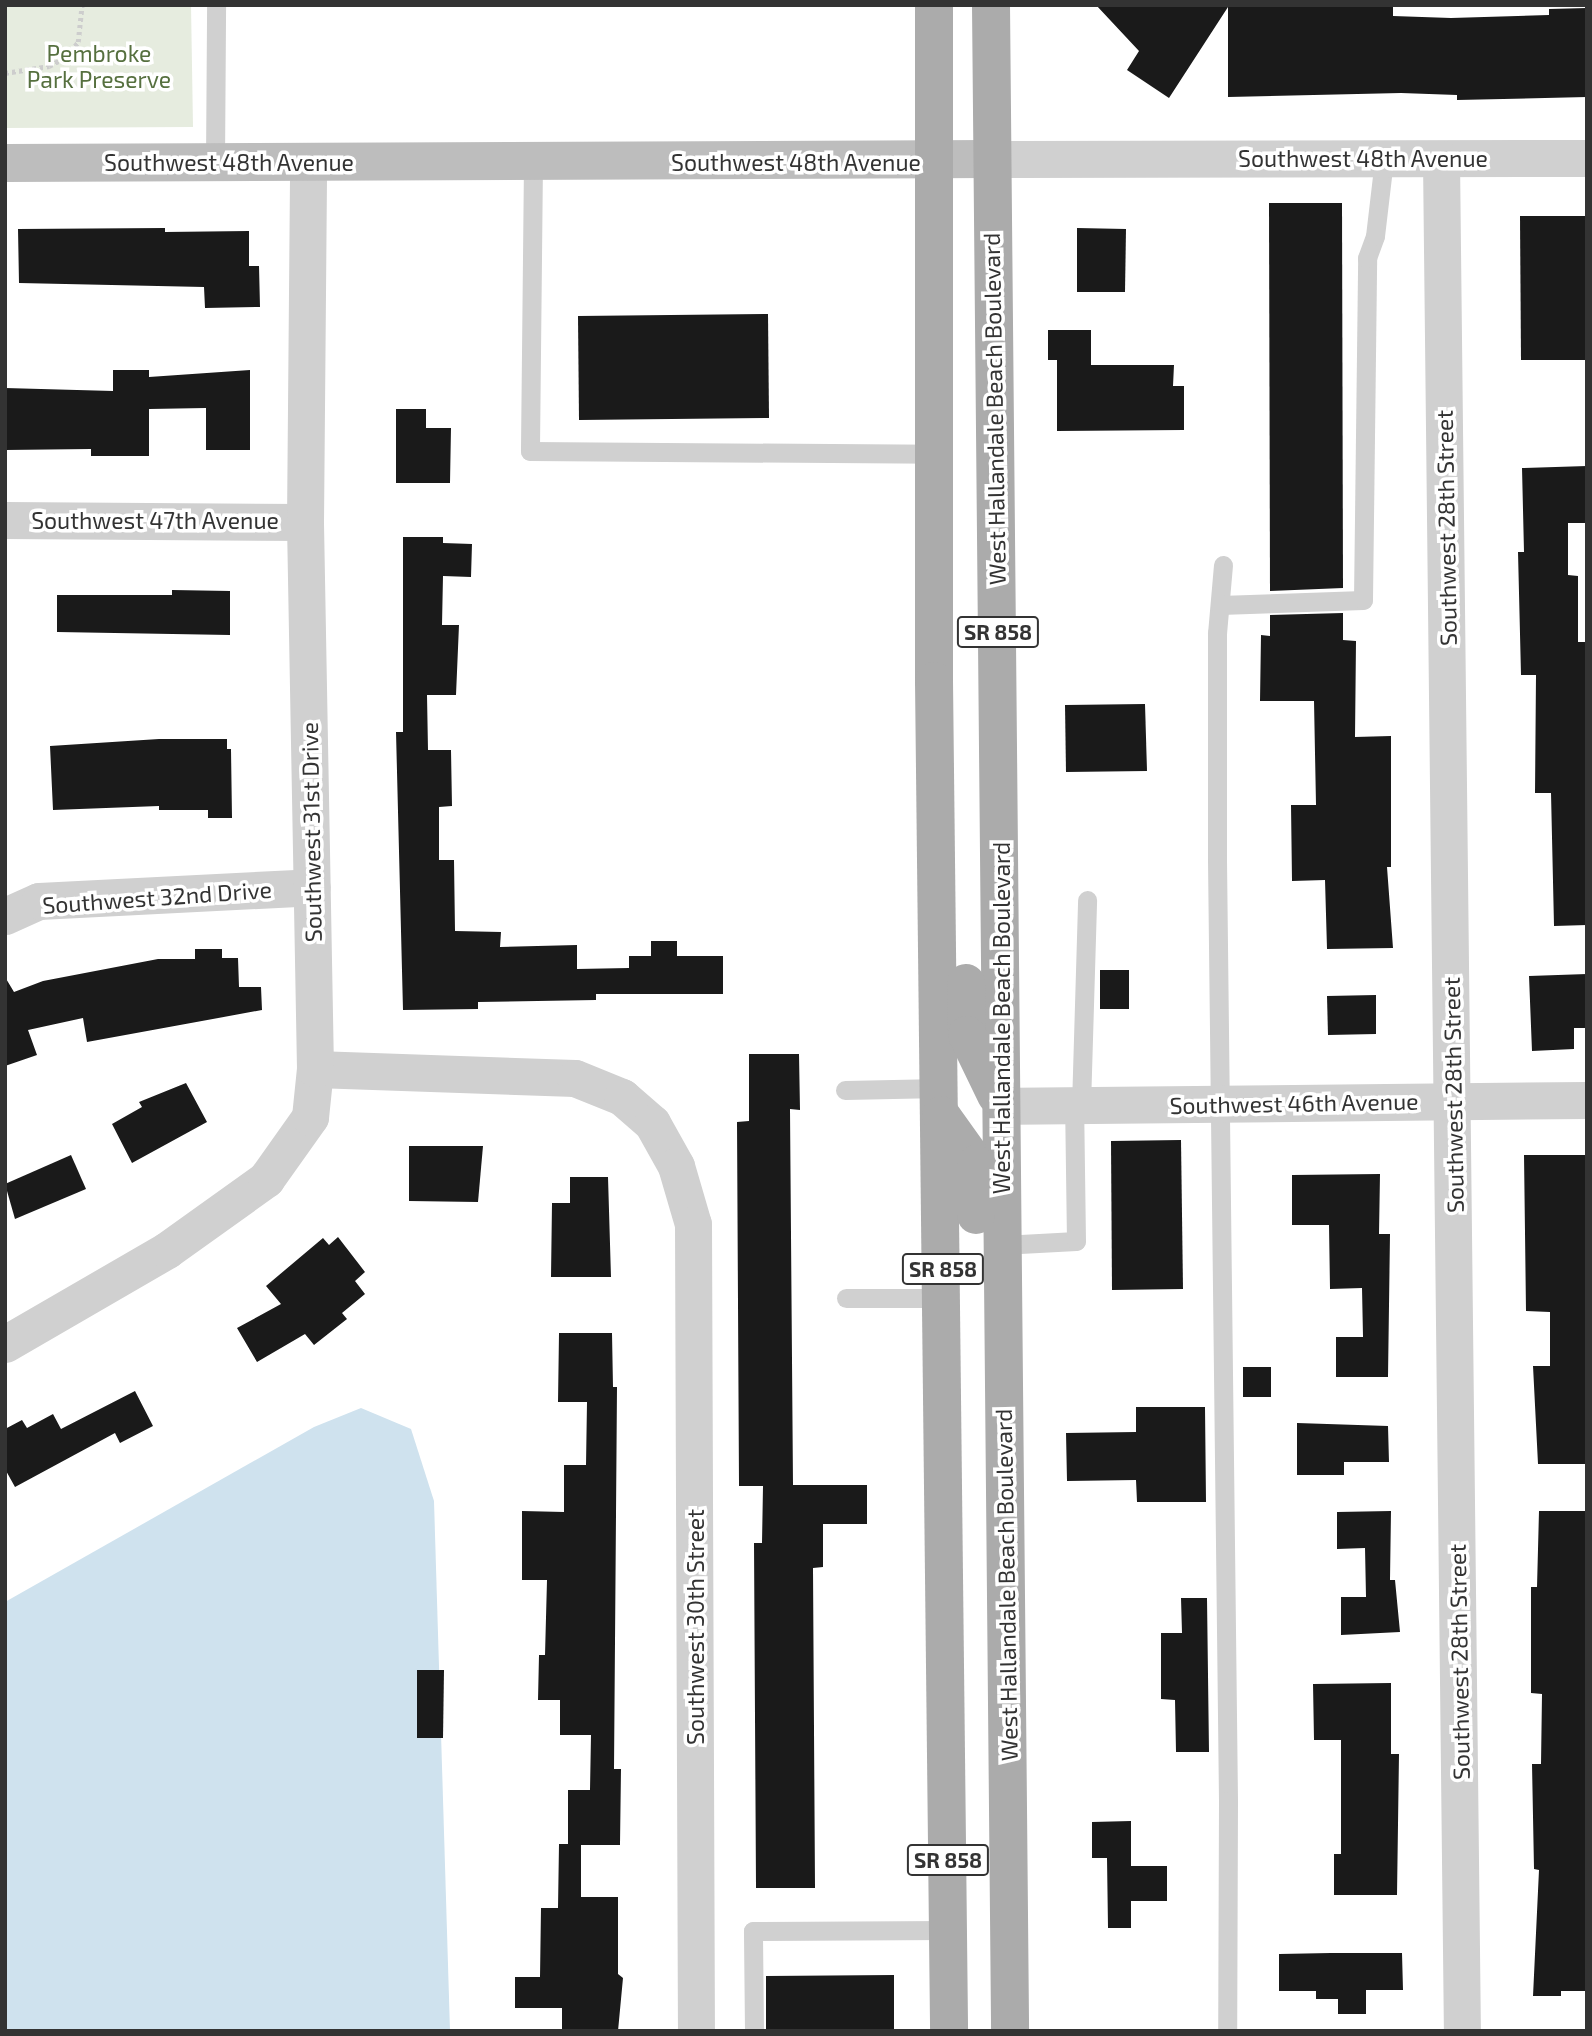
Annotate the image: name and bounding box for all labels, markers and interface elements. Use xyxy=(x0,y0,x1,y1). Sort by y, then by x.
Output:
park label: Pembroke Park Preserve xyxy=(27,39,171,93)
street label: Southwest 48th Avenue xyxy=(1238,144,1488,172)
street label: Southwest 48th Avenue xyxy=(104,148,354,176)
street label: Southwest 48th Avenue xyxy=(671,148,921,176)
street label: West Hallandale Beach Boulevard xyxy=(977,233,1011,585)
street label: Southwest 28th Street xyxy=(1430,410,1462,646)
street label: Southwest 47th Avenue xyxy=(31,506,279,534)
road number: SR 858 xyxy=(956,614,1040,650)
street label: Southwest 31st Drive xyxy=(295,722,327,942)
street label: West Hallandale Beach Boulevard xyxy=(987,842,1015,1194)
street label: Southwest 32nd Drive xyxy=(41,875,273,919)
street label: Southwest 28th Street xyxy=(1437,977,1469,1213)
street label: Southwest 46th Avenue xyxy=(1169,1087,1419,1119)
road number: SR 858 xyxy=(901,1252,985,1286)
street label: West Hallandale Beach Boulevard xyxy=(989,1409,1023,1761)
street label: Southwest 30th Street xyxy=(681,1509,709,1745)
street label: Southwest 28th Street xyxy=(1443,1544,1475,1780)
road number: SR 858 xyxy=(906,1842,990,1878)

